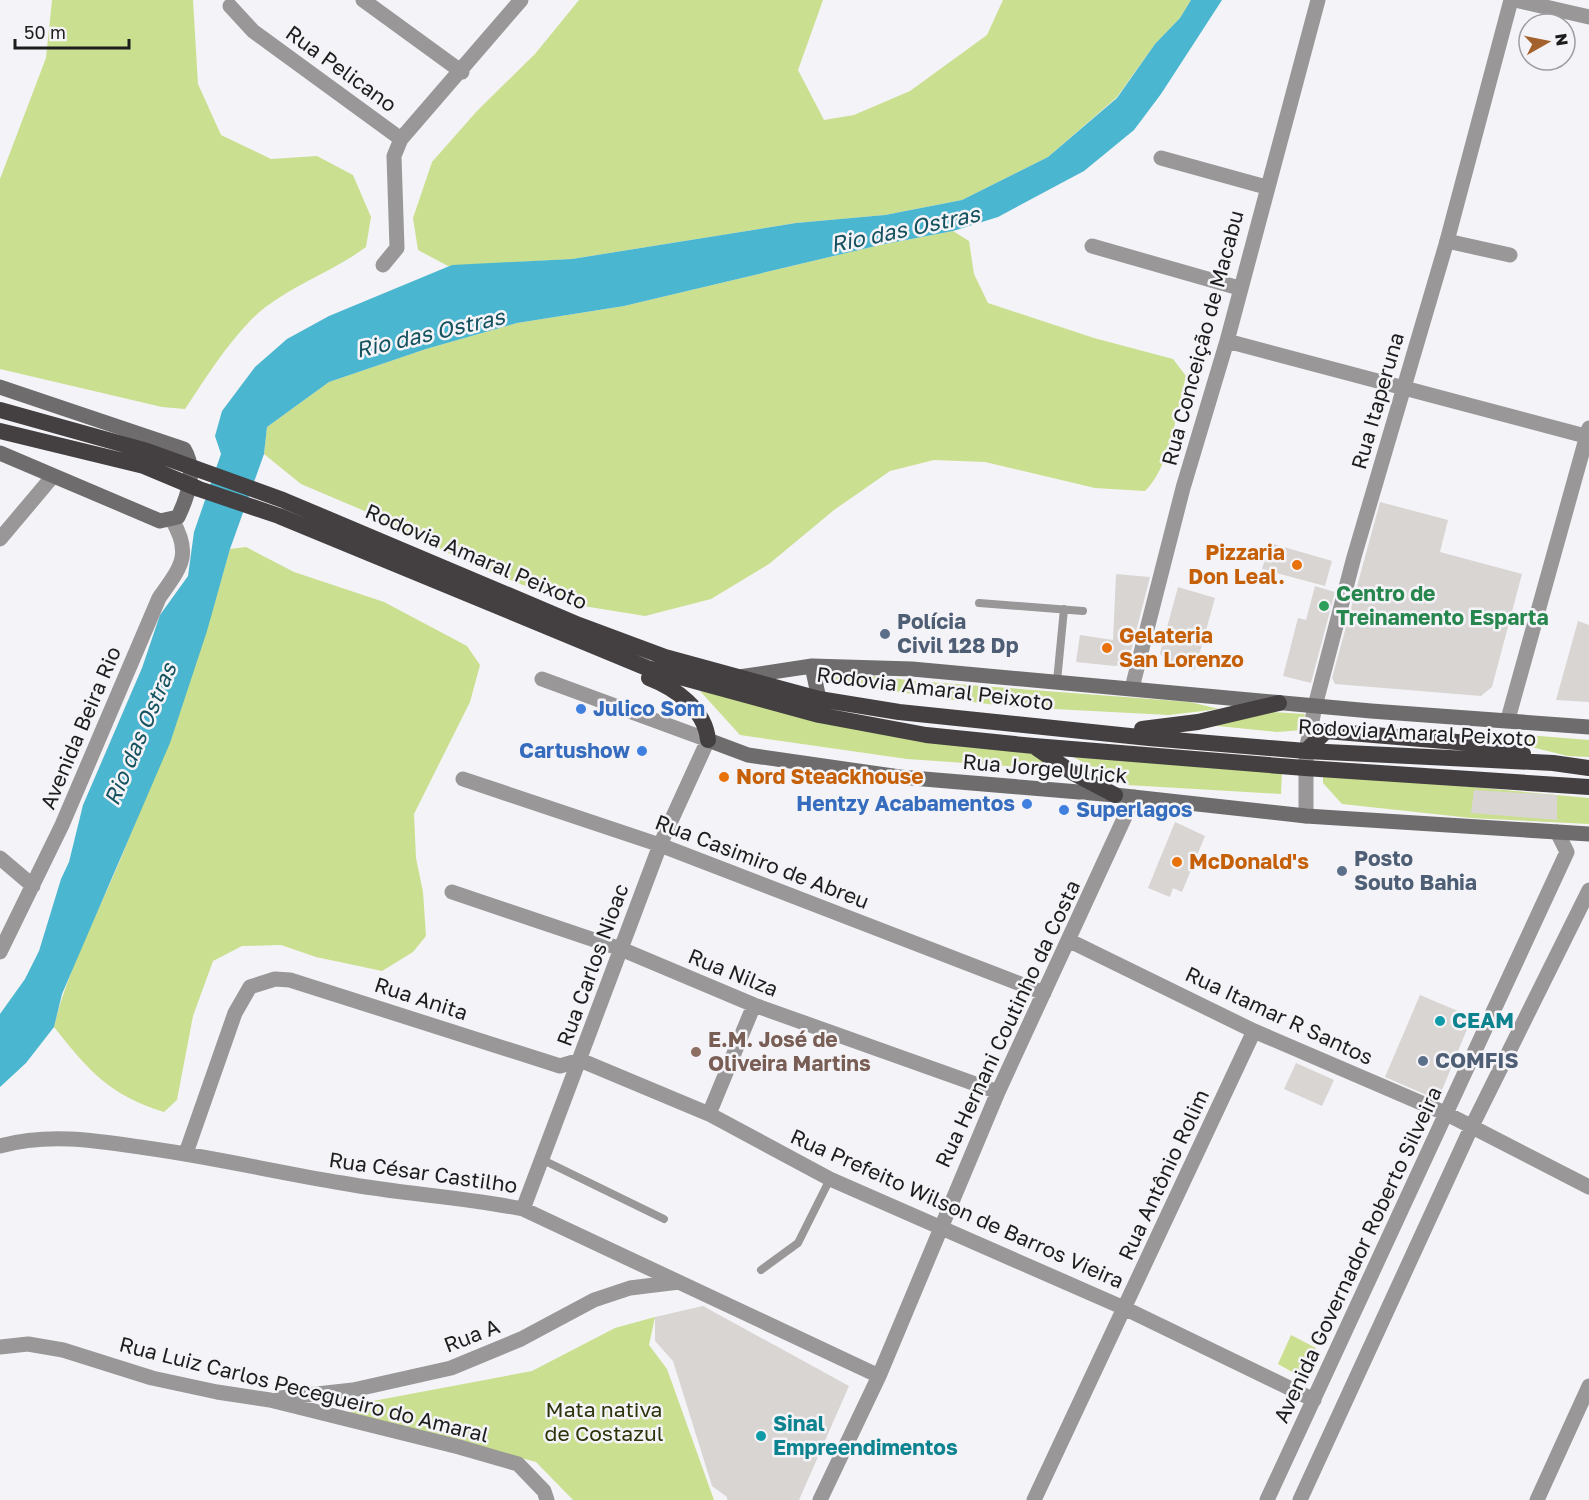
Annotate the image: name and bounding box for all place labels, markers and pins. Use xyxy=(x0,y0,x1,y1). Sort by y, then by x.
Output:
place label: Pizzaria Don Leal. xyxy=(1188,539,1285,589)
marker: Pizzaria Don Leal. xyxy=(1290,558,1304,572)
place label: Centro de Treinamento Esparta xyxy=(1336,580,1549,630)
marker: Centro de Treinamento Esparta xyxy=(1317,599,1331,613)
place label: Polícia Civil 128 Dp xyxy=(897,608,1019,658)
place label: Gelateria San Lorenzo xyxy=(1119,622,1244,672)
marker: Polícia Civil 128 Dp xyxy=(878,627,892,641)
marker: Gelateria San Lorenzo xyxy=(1100,641,1114,655)
place label: Julico Som xyxy=(593,695,705,721)
marker: Julico Som xyxy=(574,702,588,716)
place label: Cartushow xyxy=(519,737,631,763)
marker: Cartushow xyxy=(635,744,649,758)
place label: Nord Steackhouse xyxy=(736,763,924,789)
marker: Nord Steackhouse xyxy=(717,770,731,784)
place label: Hentzy Acabamentos xyxy=(796,790,1015,816)
place label: Superlagos xyxy=(1076,796,1193,822)
marker: Hentzy Acabamentos xyxy=(1020,797,1034,811)
marker: Superlagos xyxy=(1057,803,1071,817)
place label: Posto Souto Bahia xyxy=(1354,845,1477,895)
place label: McDonald's xyxy=(1189,848,1309,874)
marker: McDonald's xyxy=(1170,855,1184,869)
marker: Posto Souto Bahia xyxy=(1335,864,1349,878)
place label: CEAM xyxy=(1452,1007,1514,1033)
marker: CEAM xyxy=(1433,1014,1447,1028)
place label: E.M. José de Oliveira Martins xyxy=(708,1026,871,1076)
marker: E.M. José de Oliveira Martins xyxy=(689,1045,703,1059)
place label: COMFIS xyxy=(1435,1047,1518,1073)
marker: COMFIS xyxy=(1416,1054,1430,1068)
place label: Sinal Empreendimentos xyxy=(773,1410,958,1460)
marker: Sinal Empreendimentos xyxy=(754,1429,768,1443)

